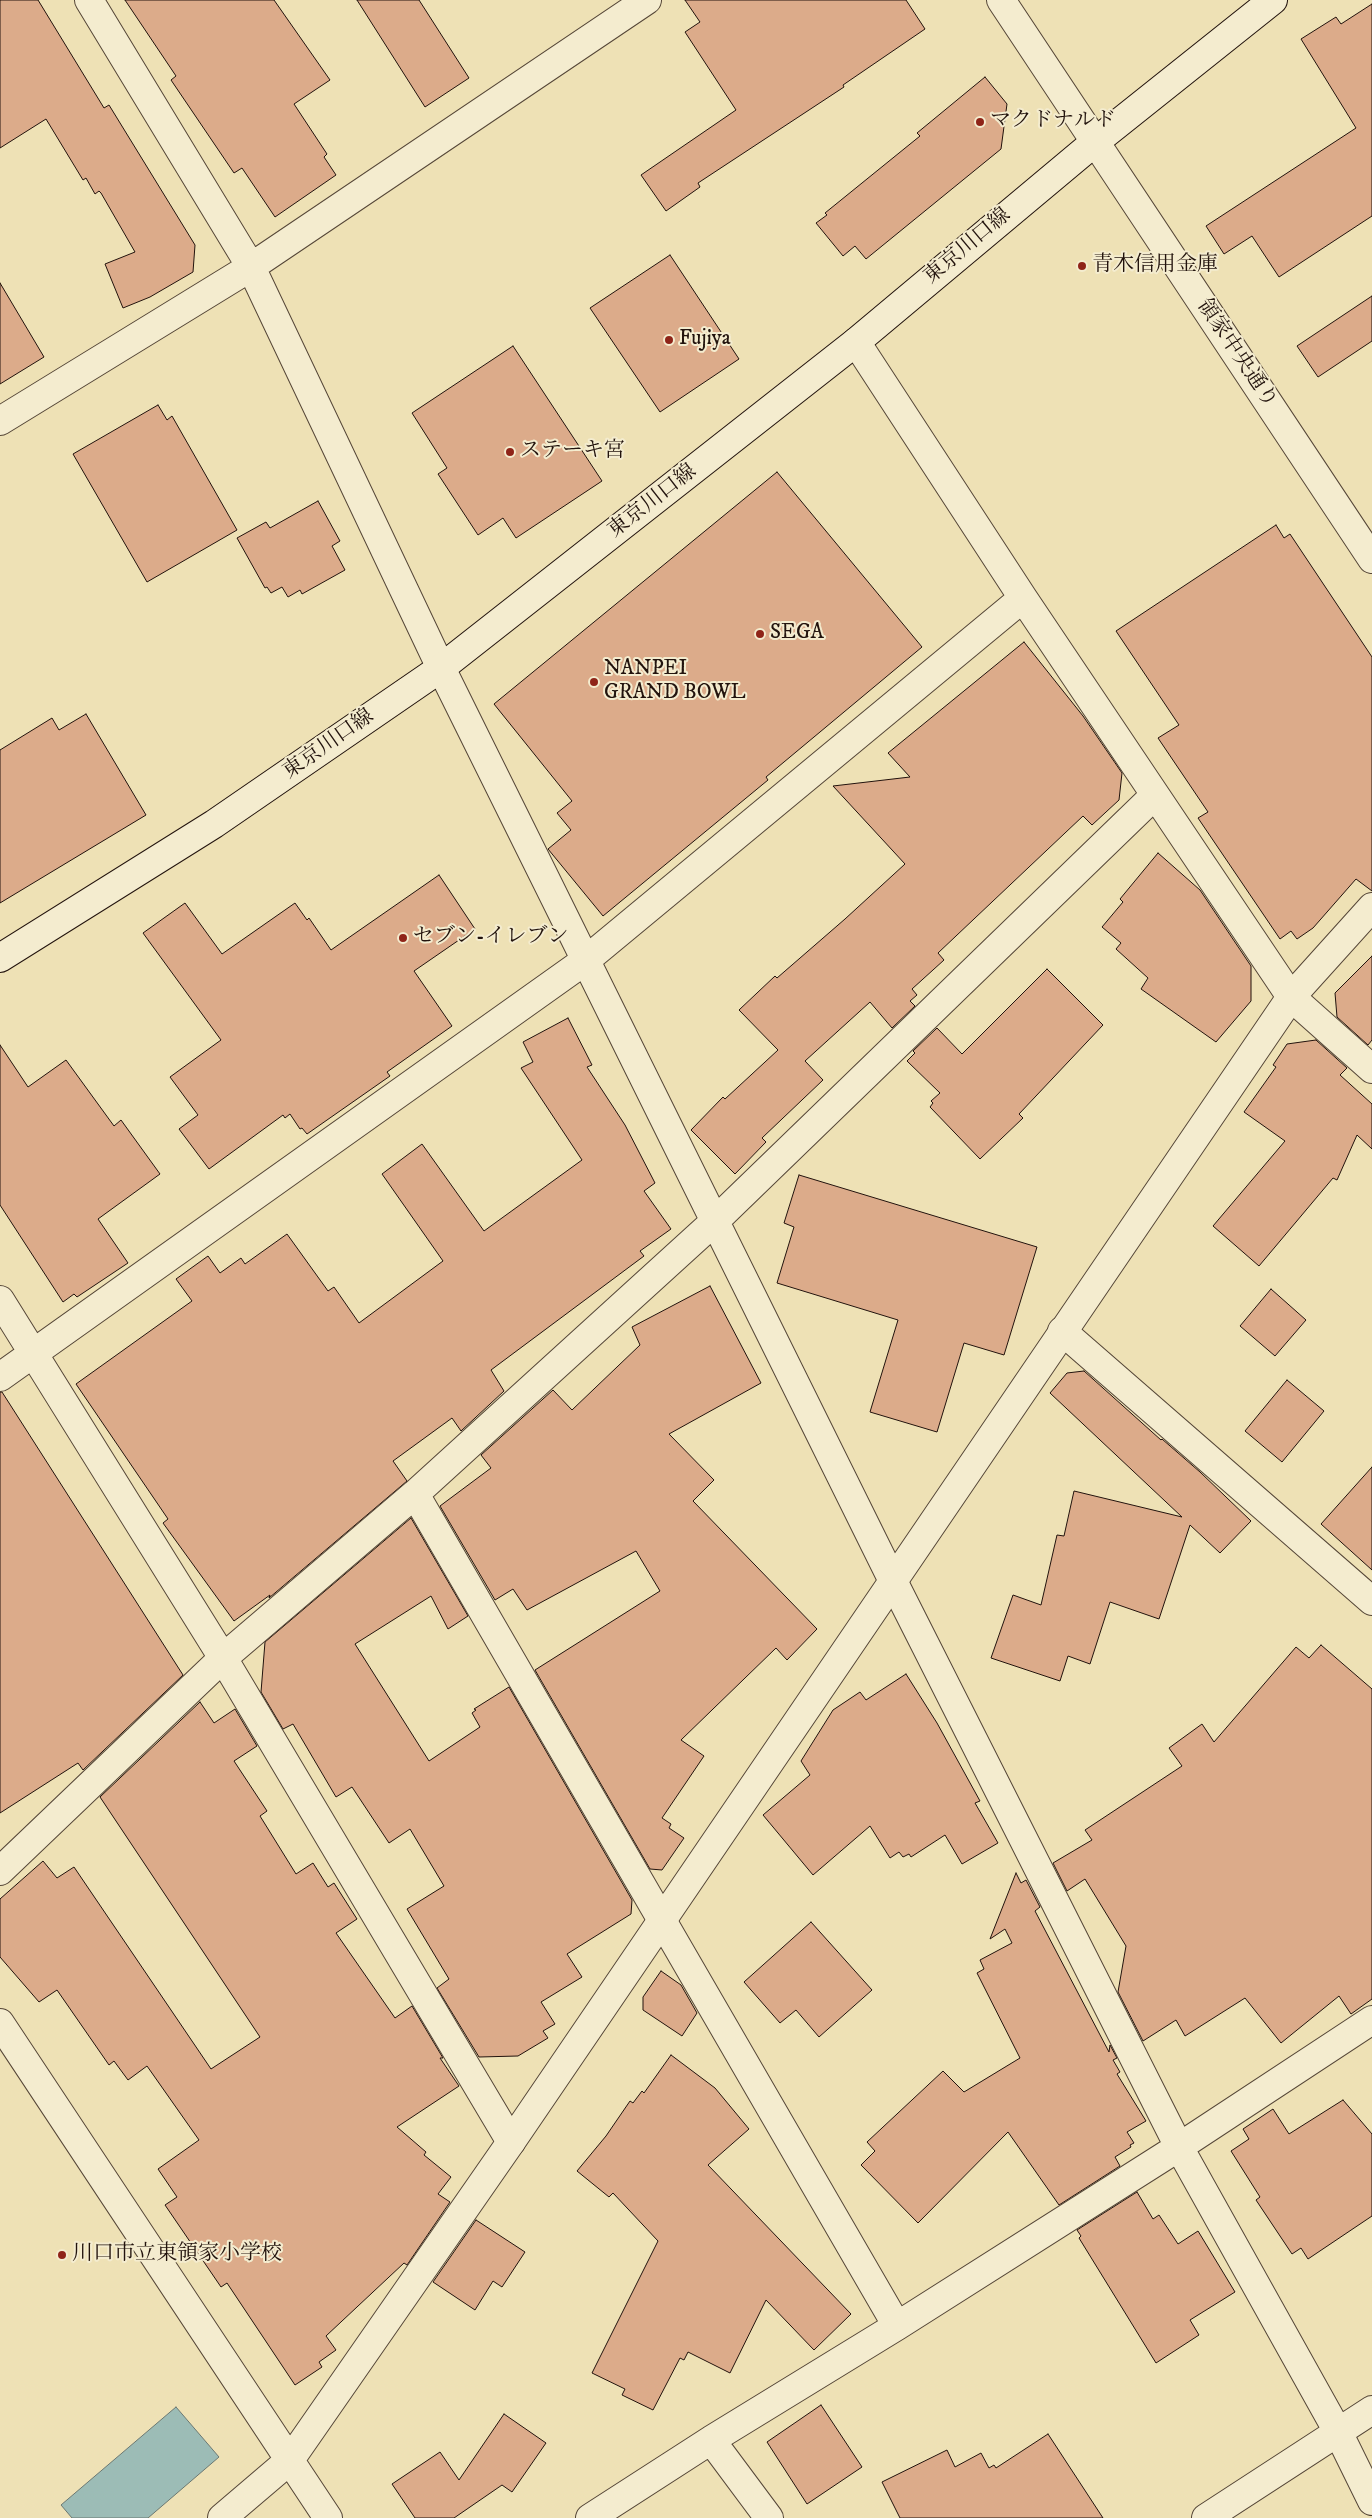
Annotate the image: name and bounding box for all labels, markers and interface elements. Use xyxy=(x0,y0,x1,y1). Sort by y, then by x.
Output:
place label: マクドナルド xyxy=(990,109,1116,135)
marker: マクドナルド xyxy=(974,116,986,128)
street label: 東京川口線 xyxy=(920,204,1016,290)
place label: 青木信用金庫 xyxy=(1092,253,1218,279)
marker: 青木信用金庫 xyxy=(1076,260,1088,272)
street label: 領家中央通り xyxy=(1190,295,1282,413)
place label: Fujiya xyxy=(679,327,731,353)
marker: Fujiya xyxy=(663,334,675,346)
place label: ステーキ宮 xyxy=(520,439,625,465)
marker: ステーキ宮 xyxy=(504,446,516,458)
street label: 東京川口線 xyxy=(604,460,702,544)
place label: SEGA xyxy=(770,621,824,647)
marker: SEGA xyxy=(754,628,766,640)
place label: NANPEI GRAND BOWL xyxy=(604,657,746,707)
marker: NANPEI GRAND BOWL xyxy=(588,676,600,688)
street label: 東京川口線 xyxy=(279,705,379,785)
place label: セブン-イレブン xyxy=(413,925,569,951)
marker: セブン-イレブン xyxy=(397,932,409,944)
place label: 川口市立東領家小学校 xyxy=(72,2242,282,2268)
marker: 川口市立東領家小学校 xyxy=(56,2249,68,2261)

